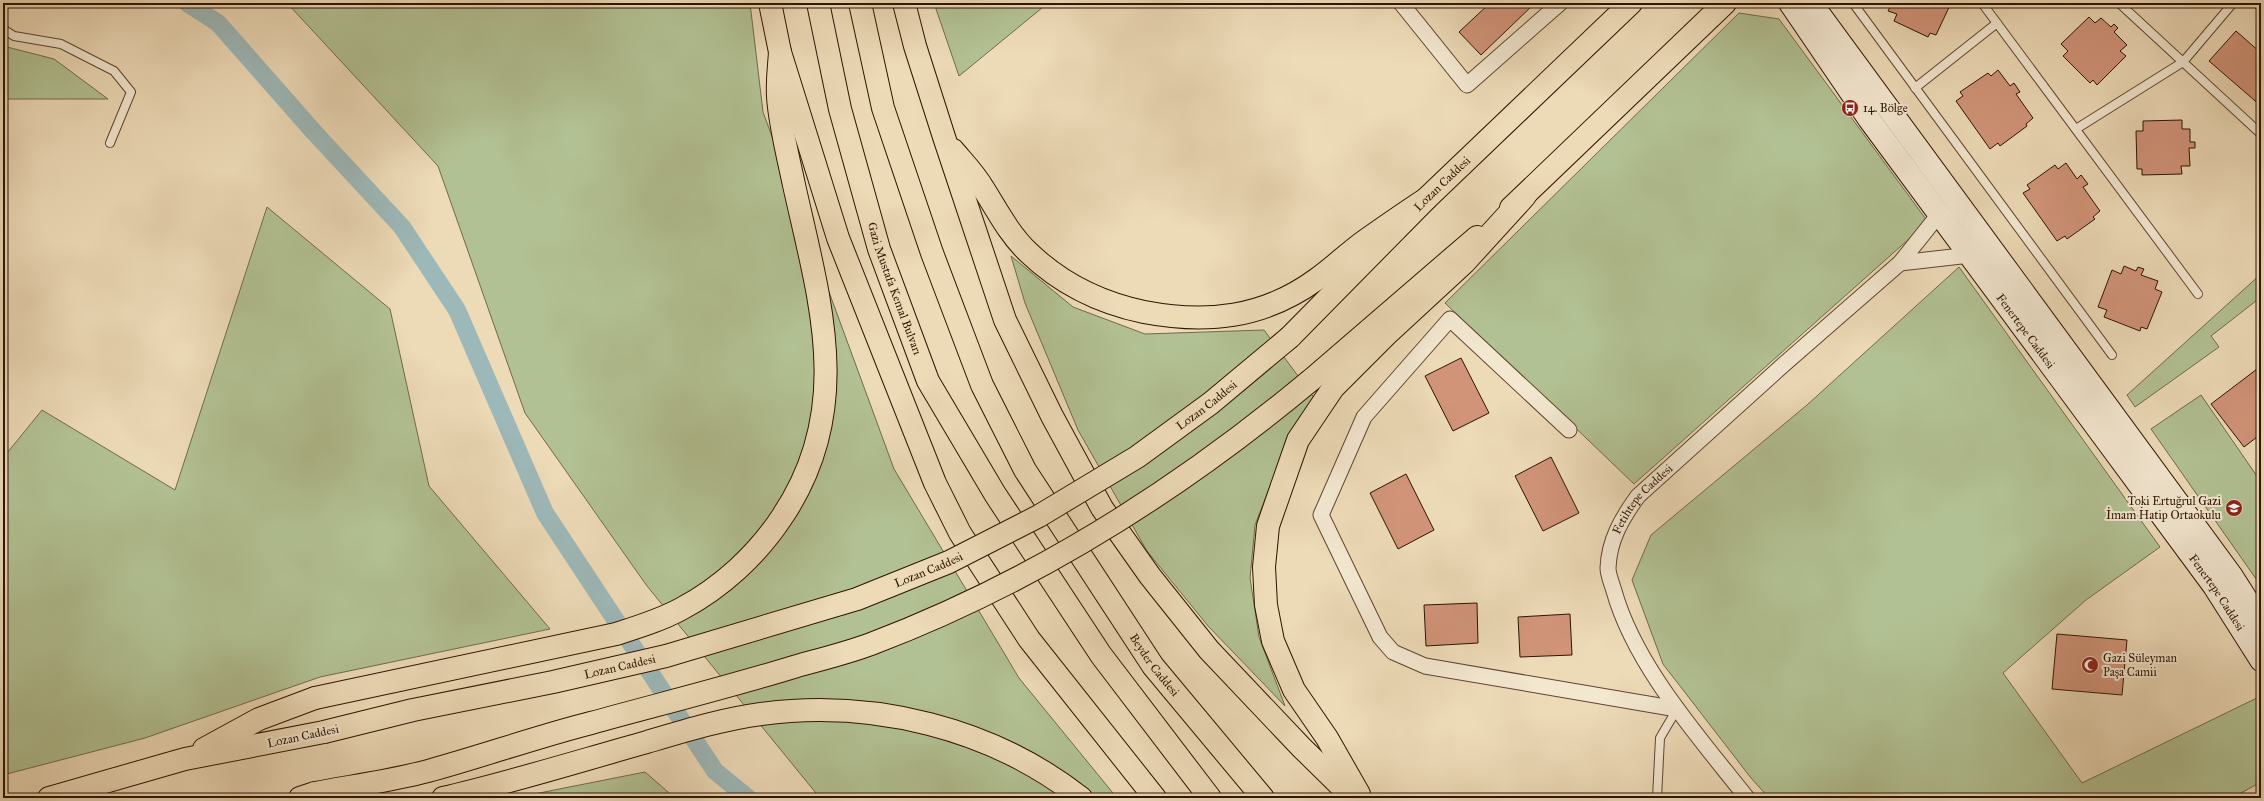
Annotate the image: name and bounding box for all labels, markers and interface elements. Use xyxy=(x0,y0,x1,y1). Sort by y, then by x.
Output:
bus stop icon: 14. Bölge xyxy=(1840,98,1860,118)
place label: 14. Bölge xyxy=(1863,101,1908,116)
street label: Lozan Caddesi xyxy=(1411,153,1474,214)
street label: Gazi Mustafa Kemal Bulvarı xyxy=(865,221,925,357)
street label: Fenertepe Caddesi xyxy=(1993,291,2058,372)
street label: Lozan Caddesi xyxy=(1173,377,1240,433)
street label: Fetihtepe Caddesi xyxy=(1609,461,1676,536)
place label: Toki Ertuğrul Gazi İmam Hatip Ortaokulu xyxy=(2106,494,2222,522)
school or university icon: Toki Ertuğrul Gazi İmam Hatip Ortaokulu xyxy=(2224,498,2244,518)
street label: Lozan Caddesi xyxy=(892,549,966,590)
street label: Fenertepe Caddesi xyxy=(2186,552,2248,634)
street label: Beyder Caddesi xyxy=(1127,631,1183,700)
street label: Lozan Caddesi xyxy=(583,651,658,682)
place label: Gazi Süleyman Paşa Camii xyxy=(2103,651,2177,679)
mosque icon: Gazi Süleyman Paşa Camii xyxy=(2080,655,2100,675)
street label: Lozan Caddesi xyxy=(266,721,341,750)

